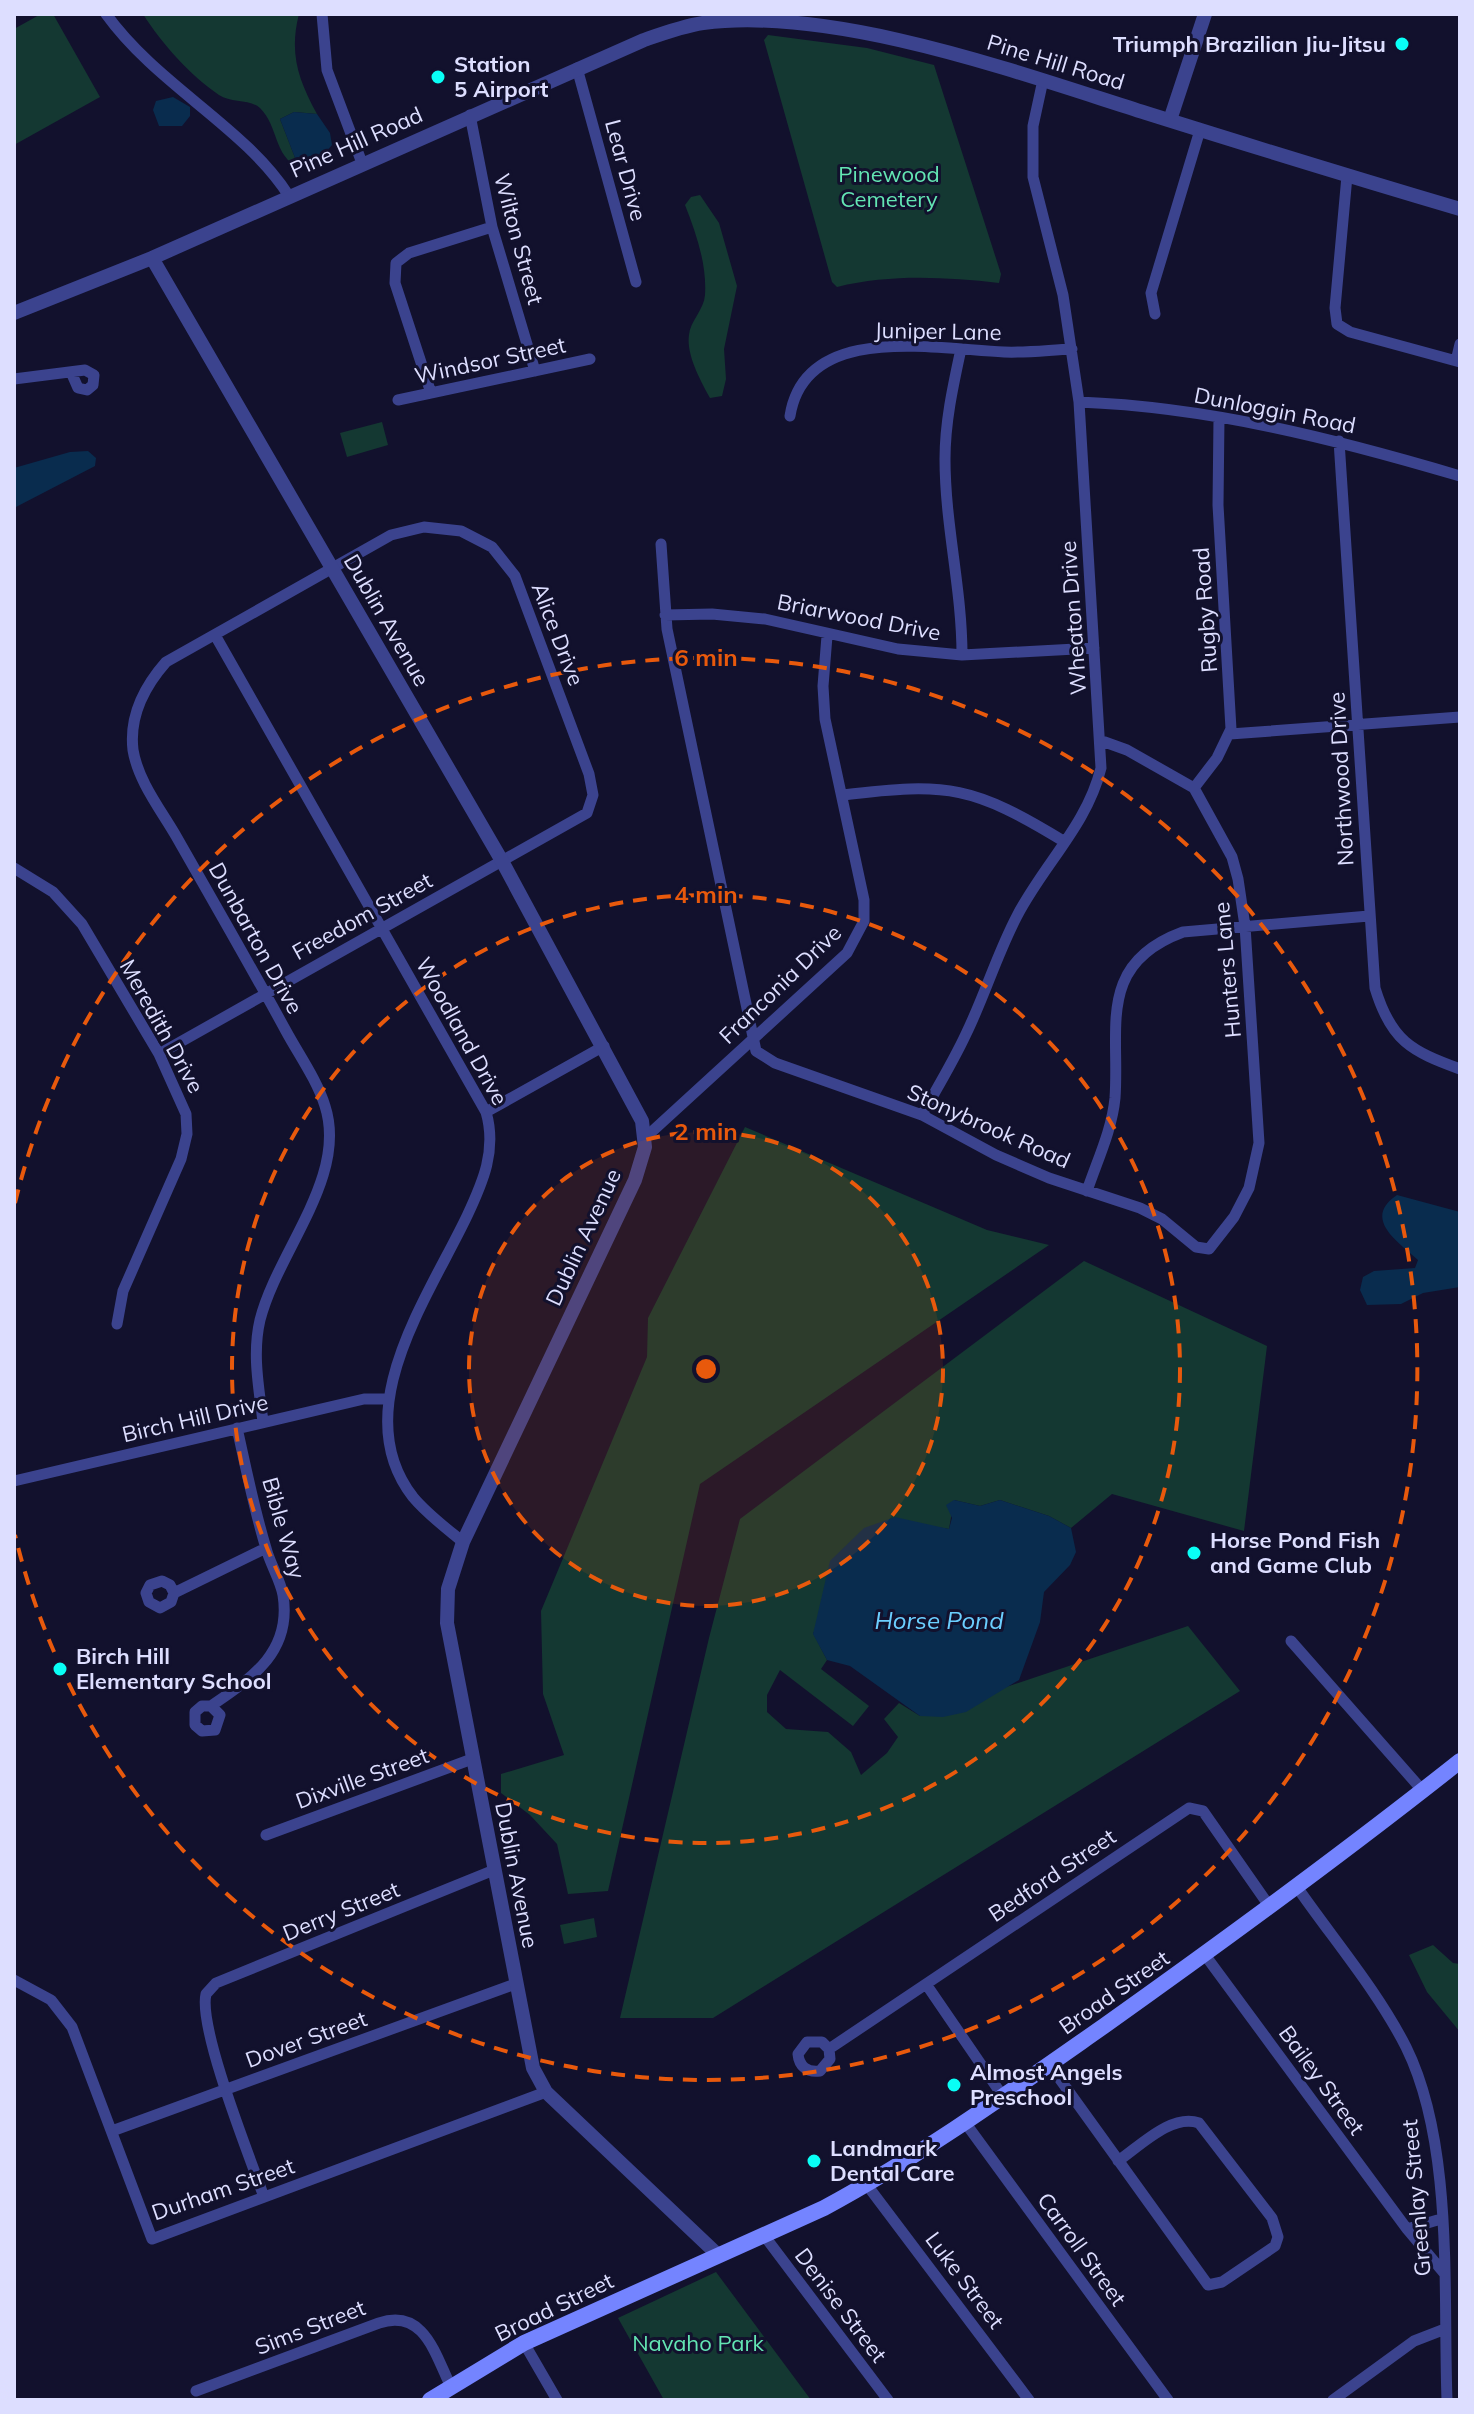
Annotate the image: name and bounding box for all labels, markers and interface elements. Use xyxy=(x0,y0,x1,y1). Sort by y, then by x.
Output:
street label: Pine Hill Road xyxy=(984,28,1128,96)
place label: Triumph Brazilian Jiu-Jitsu xyxy=(1113,30,1386,58)
marker: Triumph Brazilian Jiu-Jitsu xyxy=(1393,35,1411,53)
place label: Station 5 Airport xyxy=(454,50,548,103)
marker: Station 5 Airport xyxy=(429,68,447,86)
street label: Pine Hill Road xyxy=(285,100,427,184)
street label: Lear Drive xyxy=(599,116,653,224)
park label: Pinewood Cemetery xyxy=(838,160,940,213)
street label: Wilton Street xyxy=(488,170,550,308)
street label: Juniper Lane xyxy=(874,316,1002,346)
street label: Windsor Street xyxy=(412,330,568,390)
street label: Dunloggin Road xyxy=(1192,381,1358,439)
street label: Wheaton Drive xyxy=(1054,540,1092,696)
street label: Rugby Road xyxy=(1187,546,1223,674)
street label: Dublin Avenue xyxy=(338,549,436,691)
street label: Alice Drive xyxy=(526,578,590,690)
street label: Briarwood Drive xyxy=(775,587,943,647)
text: 6 min xyxy=(674,642,738,672)
street label: Northwood Drive xyxy=(1322,691,1360,867)
street label: Dunbarton Drive xyxy=(203,857,309,1019)
street label: Freedom Street xyxy=(287,866,437,966)
text: 4 min xyxy=(674,879,738,909)
street label: Hunters Lane xyxy=(1207,901,1247,1039)
street label: Franconia Drive xyxy=(713,919,847,1049)
street label: Woodland Drive xyxy=(410,952,514,1110)
street label: Meredith Drive xyxy=(114,954,210,1098)
street label: Stonybrook Road xyxy=(903,1078,1075,1174)
text: 2 min xyxy=(674,1116,738,1146)
street label: Dublin Avenue xyxy=(539,1164,627,1310)
centre of rings xyxy=(692,1355,720,1383)
street label: Birch Hill Drive xyxy=(119,1388,271,1448)
street label: Bible Way xyxy=(256,1474,312,1582)
place label: Horse Pond Fish and Game Club xyxy=(1210,1526,1380,1579)
marker: Horse Pond Fish and Game Club xyxy=(1185,1544,1203,1562)
water label: Horse Pond xyxy=(874,1605,1004,1635)
place label: Birch Hill Elementary School xyxy=(76,1642,272,1695)
marker: Birch Hill Elementary School xyxy=(51,1660,69,1678)
street label: Dixville Street xyxy=(292,1741,432,1815)
street label: Dublin Avenue xyxy=(489,1800,545,1950)
street label: Bedford Street xyxy=(983,1822,1121,1928)
street label: Derry Street xyxy=(279,1875,404,1947)
street label: Broad Street xyxy=(1053,1944,1175,2040)
street label: Dover Street xyxy=(242,2004,371,2074)
street label: Bailey Street xyxy=(1273,2020,1371,2141)
place label: Almost Angels Preschool xyxy=(970,2058,1123,2111)
marker: Almost Angels Preschool xyxy=(945,2076,963,2094)
street label: Greenlay Street xyxy=(1395,2118,1437,2278)
place label: Landmark Dental Care xyxy=(830,2134,955,2187)
street label: Durham Street xyxy=(148,2151,298,2227)
marker: Landmark Dental Care xyxy=(805,2152,823,2170)
street label: Carroll Street xyxy=(1031,2187,1133,2311)
street label: Luke Street xyxy=(919,2226,1011,2334)
street label: Denise Street xyxy=(789,2242,893,2368)
street label: Broad Street xyxy=(490,2266,618,2348)
street label: Sims Street xyxy=(251,2293,369,2361)
park label: Navaho Park xyxy=(632,2329,765,2357)

